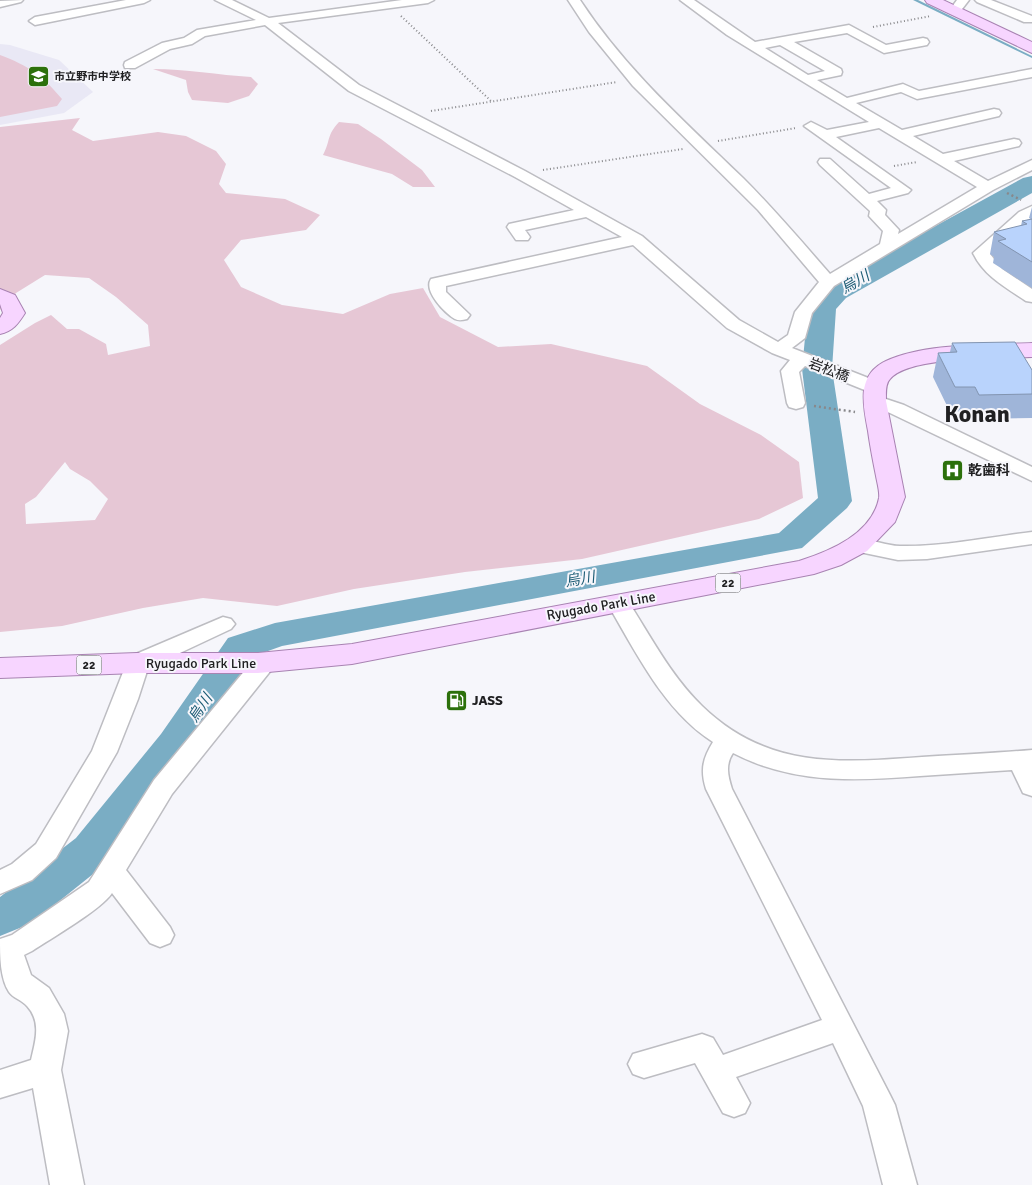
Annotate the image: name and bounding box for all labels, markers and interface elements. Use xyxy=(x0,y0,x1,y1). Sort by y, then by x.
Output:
school or university icon: 市立野市中学校 xyxy=(26,64,50,88)
place label: 市立野市中学校 xyxy=(54,70,131,83)
water label: 烏川 xyxy=(838,266,874,297)
street label: 岩松橋 xyxy=(806,355,852,385)
district label: Konan xyxy=(944,399,1010,429)
hospital icon: 乾歯科 xyxy=(940,458,964,482)
place label: 乾歯科 xyxy=(968,462,1010,479)
water label: 烏川 xyxy=(564,567,598,590)
road number: 22 xyxy=(716,574,740,592)
street label: Ryugado Park Line xyxy=(545,588,657,624)
street label: Ryugado Park Line xyxy=(146,655,256,672)
road number: 22 xyxy=(76,656,102,674)
fuel station icon: JASS xyxy=(444,688,468,712)
water label: 烏川 xyxy=(184,689,217,725)
place label: JASS xyxy=(472,692,503,709)

